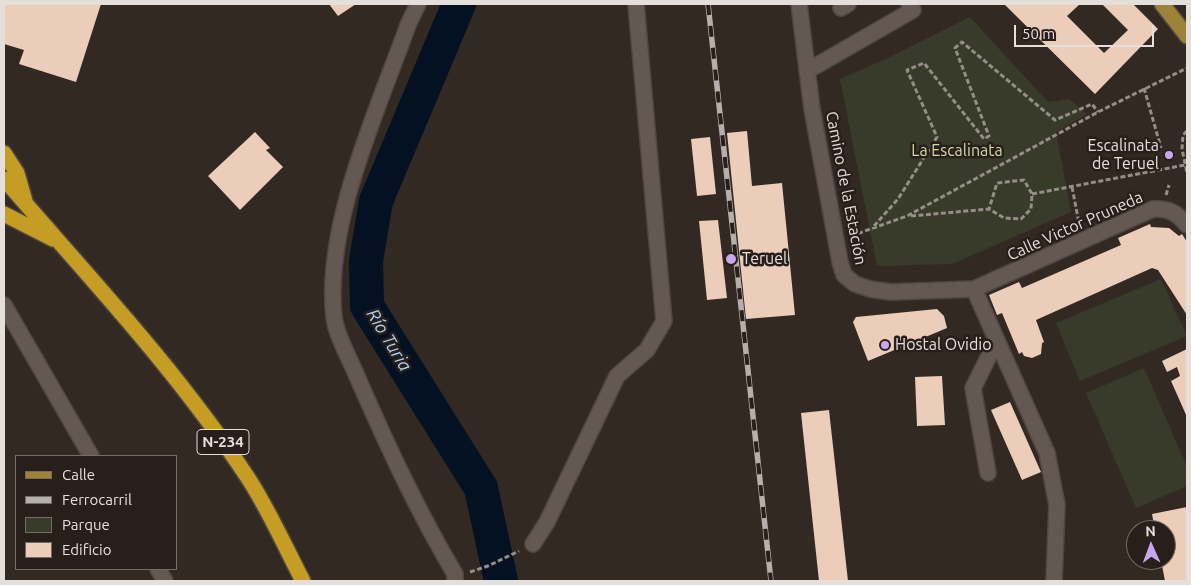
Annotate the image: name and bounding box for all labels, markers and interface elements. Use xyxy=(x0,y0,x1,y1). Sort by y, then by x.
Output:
scale bar xyxy=(1016,15,1156,47)
text: 50 m xyxy=(1022,25,1055,42)
street label: Camino de la Estación xyxy=(822,110,870,266)
place label: Escalinata de Teruel xyxy=(1088,136,1159,174)
park label: La Escalinata xyxy=(911,141,1003,161)
marker: Escalinata de Teruel xyxy=(1163,149,1175,161)
street label: Calle Victor Pruneda xyxy=(1004,187,1146,265)
place label: Teruel xyxy=(742,249,787,269)
marker: Teruel xyxy=(724,252,738,266)
water label: Río Turia xyxy=(362,305,416,375)
place label: Hostal Ovidio xyxy=(895,335,992,355)
marker: Hostal Ovidio xyxy=(879,339,891,351)
road number: N-234 xyxy=(197,430,249,454)
legend xyxy=(15,455,178,570)
text: Calle xyxy=(62,466,95,483)
text: Ferrocarril xyxy=(62,491,132,508)
text: Parque xyxy=(62,516,110,533)
north arrow xyxy=(1126,520,1176,570)
text: N xyxy=(1145,523,1156,539)
text: Edificio xyxy=(62,541,111,558)

